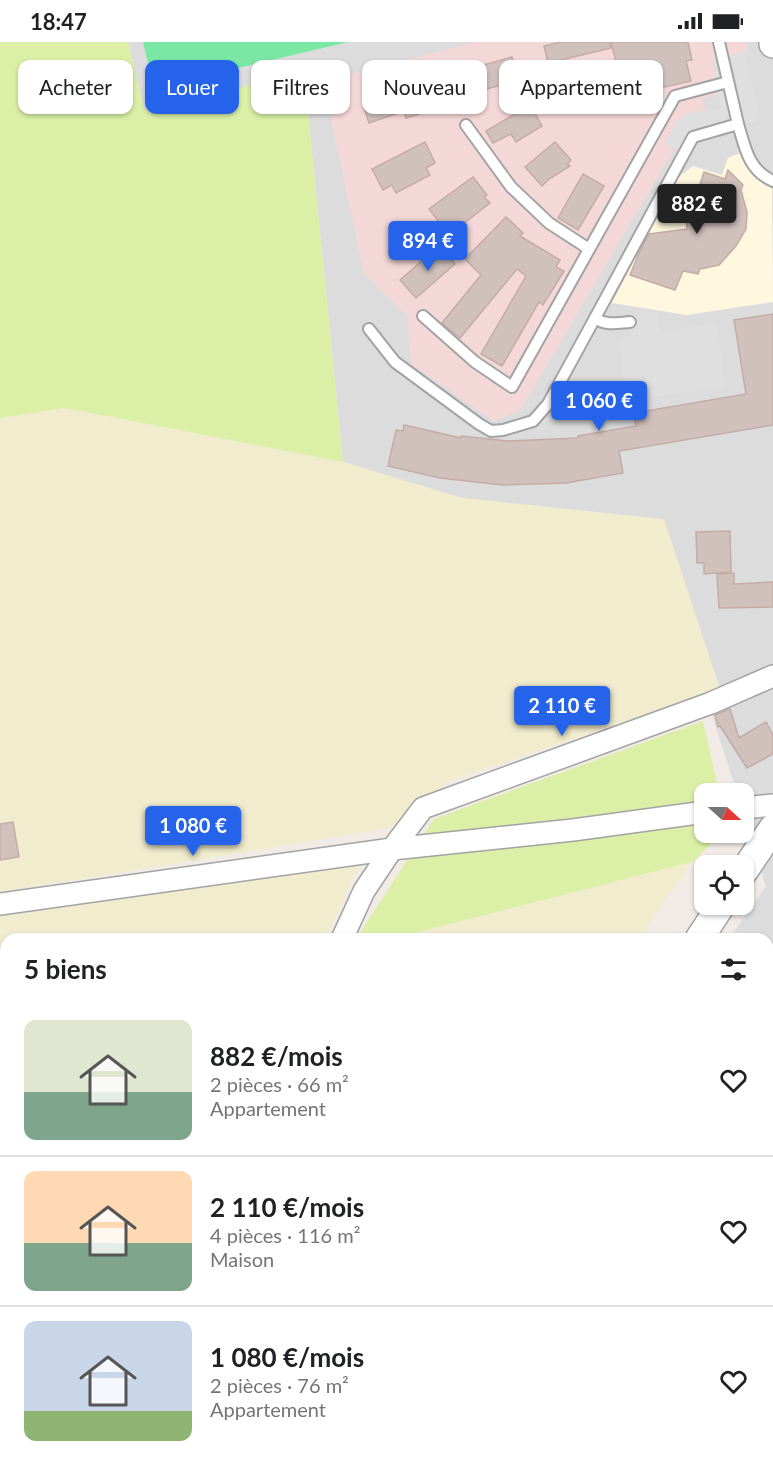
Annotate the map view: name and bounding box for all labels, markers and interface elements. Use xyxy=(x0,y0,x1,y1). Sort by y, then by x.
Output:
text: 18:47 xyxy=(30,8,87,35)
chip: Acheter xyxy=(18,60,133,114)
chip: Louer xyxy=(145,60,239,114)
chip: Filtres xyxy=(251,60,350,114)
chip: Nouveau xyxy=(362,60,487,114)
chip: Appartement xyxy=(499,60,663,114)
pin: 882 € xyxy=(655,184,739,235)
text: 882 € xyxy=(671,191,723,215)
pin: 894 € xyxy=(386,221,470,272)
text: 894 € xyxy=(402,228,454,252)
pin: 1 060 € xyxy=(544,381,654,432)
text: 1 060 € xyxy=(565,388,633,412)
pin: 2 110 € xyxy=(507,686,617,737)
text: 2 110 € xyxy=(528,693,596,717)
north arrow xyxy=(694,783,754,843)
map controls xyxy=(694,783,754,915)
pin: 1 080 € xyxy=(138,806,248,857)
text: 1 080 € xyxy=(159,813,227,837)
button: locate xyxy=(694,855,754,915)
text: 5 biens xyxy=(24,953,107,985)
icon: filters xyxy=(717,953,750,986)
text: 882 €/mois xyxy=(210,1040,343,1072)
icon: home xyxy=(72,1044,144,1116)
icon: heart xyxy=(717,1064,750,1097)
text: 2 pièces · 66 m² xyxy=(210,1072,349,1096)
text: Appartement xyxy=(210,1096,326,1120)
text: 2 110 €/mois xyxy=(210,1191,364,1223)
icon: home xyxy=(72,1195,144,1267)
icon: heart xyxy=(717,1215,750,1248)
text: 4 pièces · 116 m² xyxy=(210,1223,360,1247)
text: Maison xyxy=(210,1247,274,1271)
text: 1 080 €/mois xyxy=(210,1341,364,1373)
icon: home xyxy=(72,1345,144,1417)
icon: heart xyxy=(717,1365,750,1398)
text: 2 pièces · 76 m² xyxy=(210,1373,349,1397)
text: Appartement xyxy=(210,1397,326,1421)

